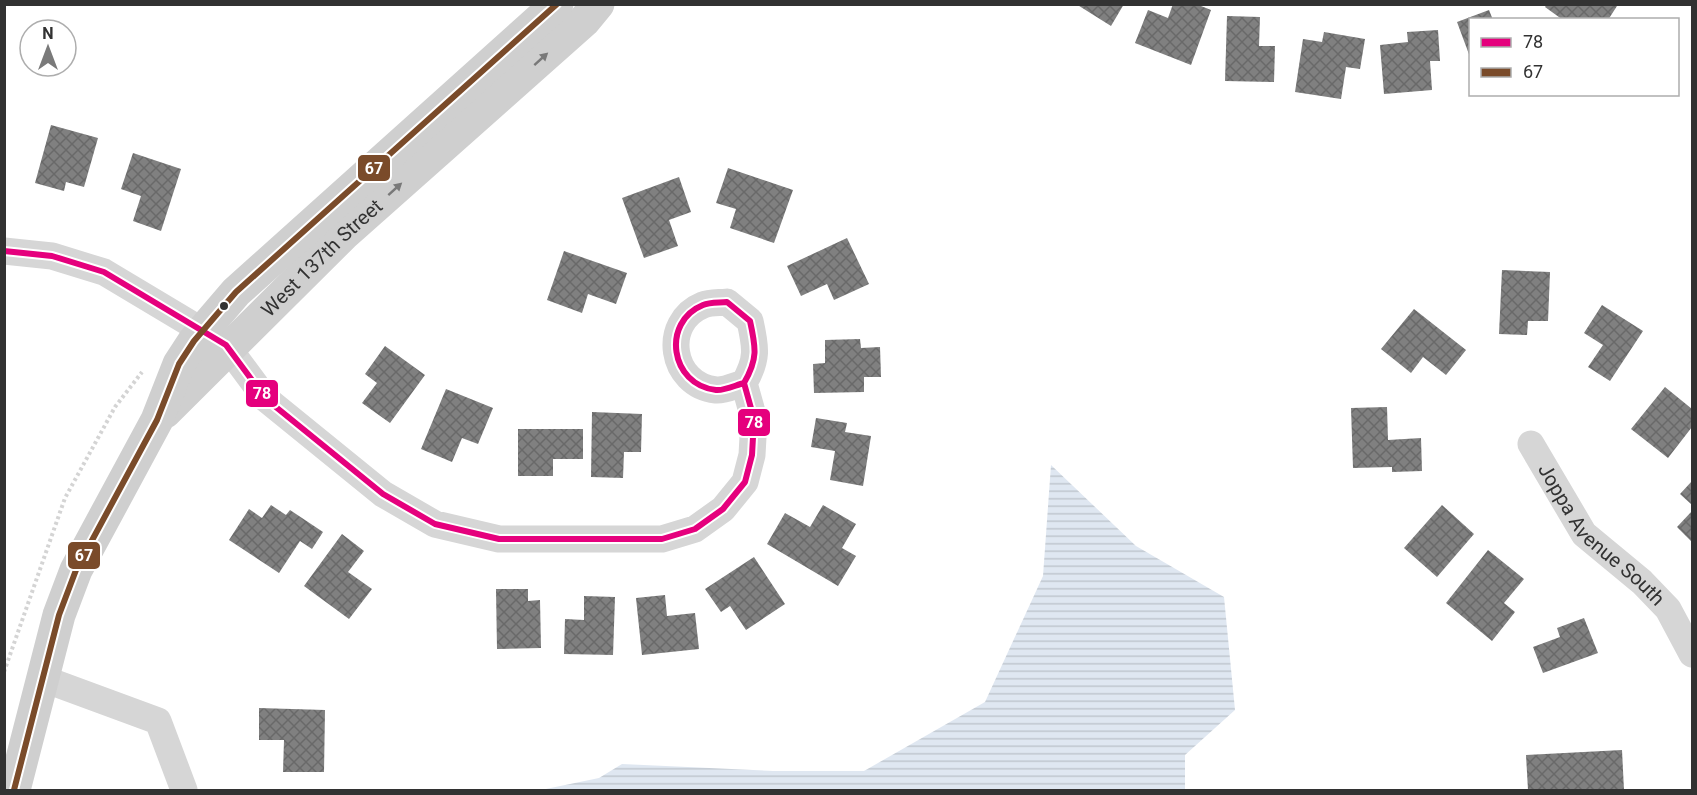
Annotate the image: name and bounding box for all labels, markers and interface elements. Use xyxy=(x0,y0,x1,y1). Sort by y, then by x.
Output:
north arrow xyxy=(18,18,78,78)
legend xyxy=(1469,18,1679,96)
text: N xyxy=(42,24,54,43)
text: 78 xyxy=(1523,31,1543,52)
one-way arrow xyxy=(533,53,548,66)
text: 67 xyxy=(1523,61,1543,82)
line badge: 67 xyxy=(357,154,391,182)
text: 67 xyxy=(365,159,383,178)
one-way arrow xyxy=(387,183,402,196)
street label: West 137th Street xyxy=(256,194,387,321)
unlabelled marker xyxy=(218,300,230,312)
line badge: 78 xyxy=(245,379,279,408)
text: 78 xyxy=(253,384,271,403)
line badge: 78 xyxy=(737,408,771,437)
text: 78 xyxy=(745,413,763,432)
street label: Joppa Avenue South xyxy=(1533,459,1670,610)
line badge: 67 xyxy=(67,541,101,570)
text: 67 xyxy=(75,546,93,565)

